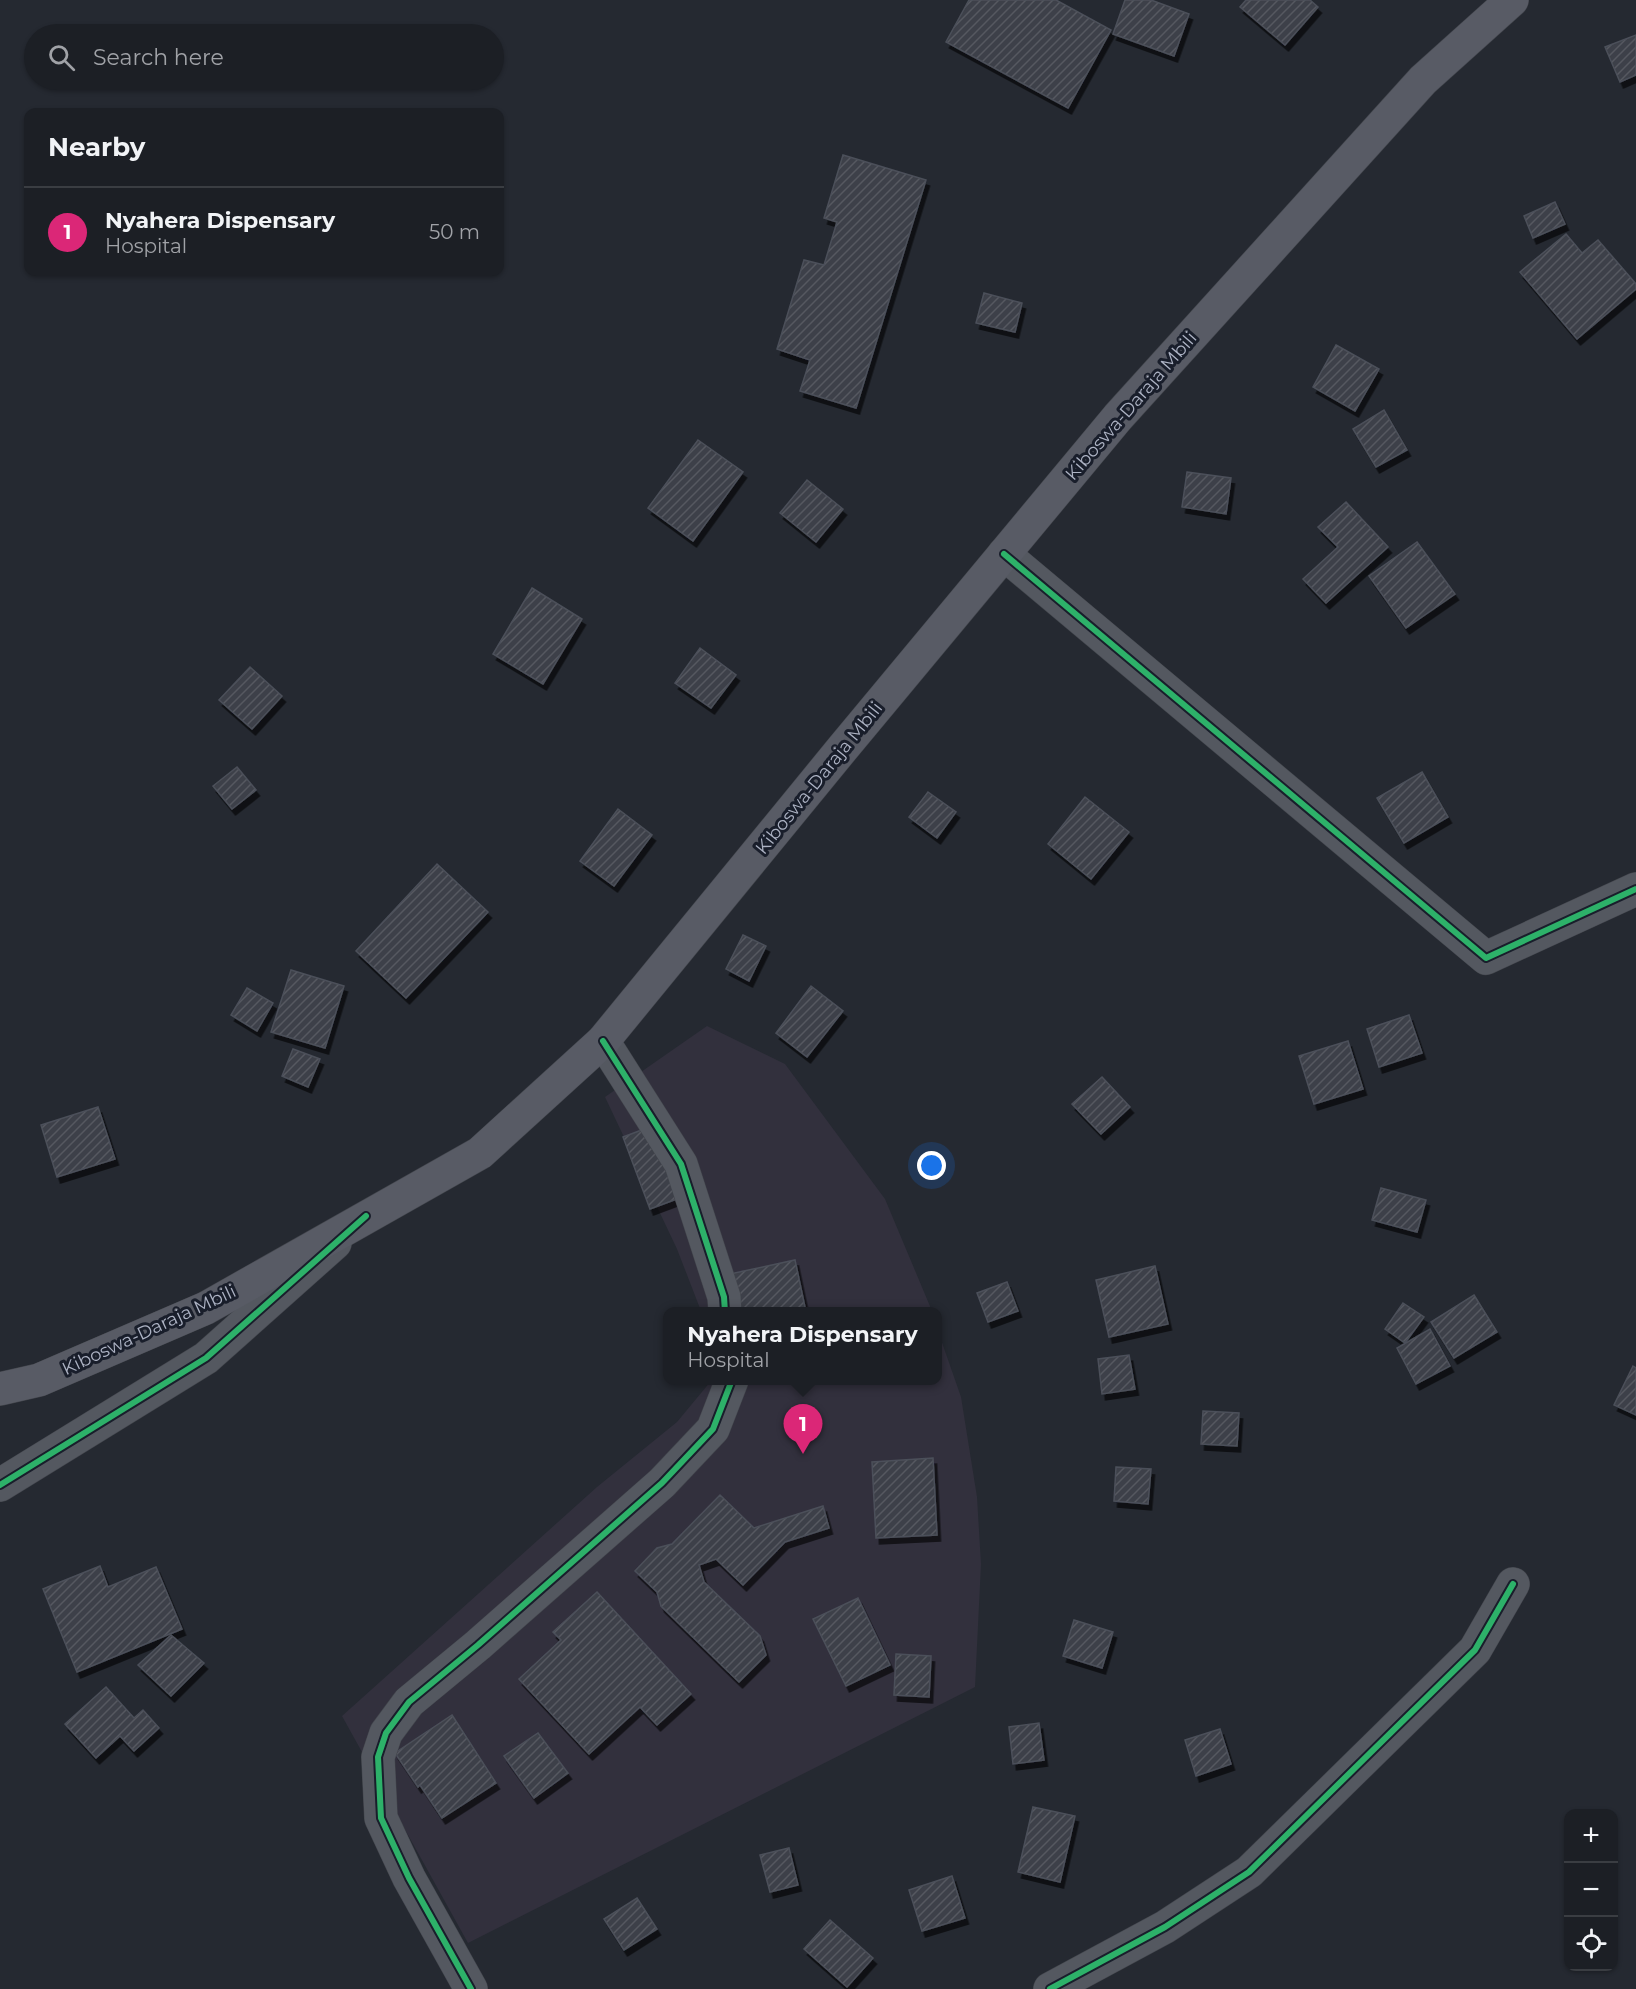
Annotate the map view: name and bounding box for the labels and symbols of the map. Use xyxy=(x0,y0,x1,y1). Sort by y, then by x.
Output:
street label: Kiboswa-Daraja Mbili xyxy=(1061,327,1201,485)
street label: Kiboswa-Daraja Mbili xyxy=(751,697,887,859)
your location xyxy=(917,1151,946,1180)
street label: Kiboswa-Daraja Mbili xyxy=(58,1280,240,1380)
pin: 1 xyxy=(784,1404,822,1454)

